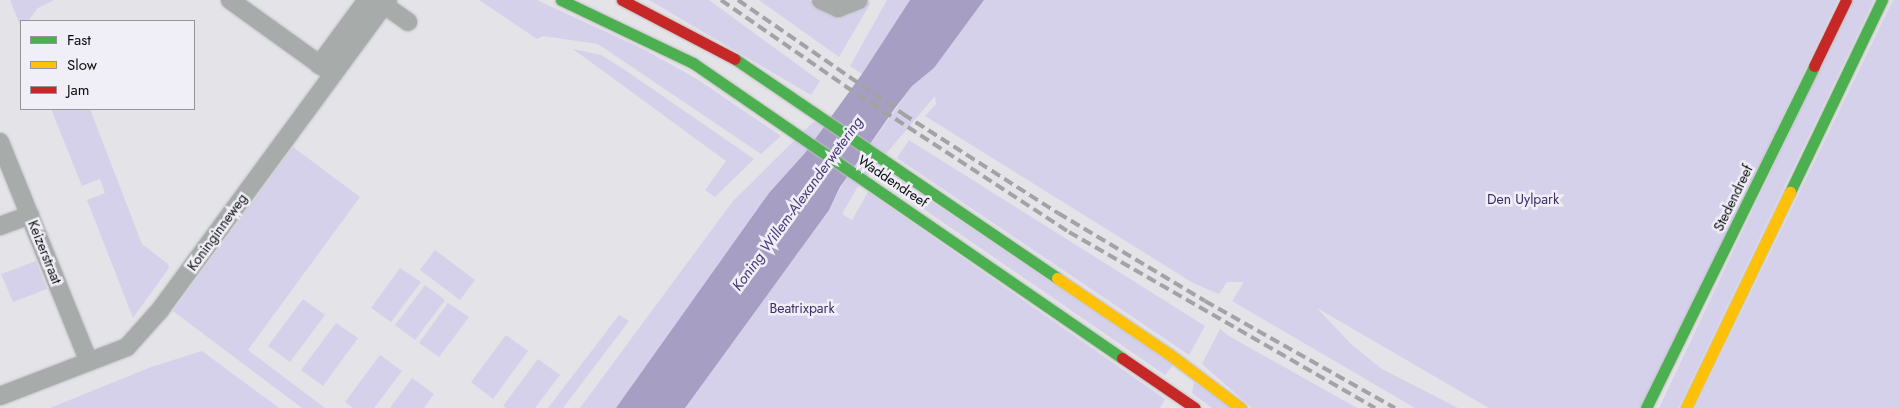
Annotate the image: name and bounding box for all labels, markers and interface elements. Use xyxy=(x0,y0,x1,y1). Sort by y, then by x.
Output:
legend xyxy=(20,20,195,110)
text: Fast xyxy=(67,29,91,51)
text: Slow xyxy=(67,54,97,76)
text: Jam xyxy=(67,79,90,101)
water label: Koning Willem-Alexanderwetering xyxy=(729,113,867,295)
street label: Waddendreef xyxy=(855,151,931,211)
street label: Stedendreef xyxy=(1710,162,1756,234)
street label: Koninginneweg xyxy=(183,190,251,274)
park label: Den Uylpark xyxy=(1487,191,1559,207)
street label: Keizerstraat xyxy=(25,218,65,286)
park label: Beatrixpark xyxy=(769,300,835,316)

